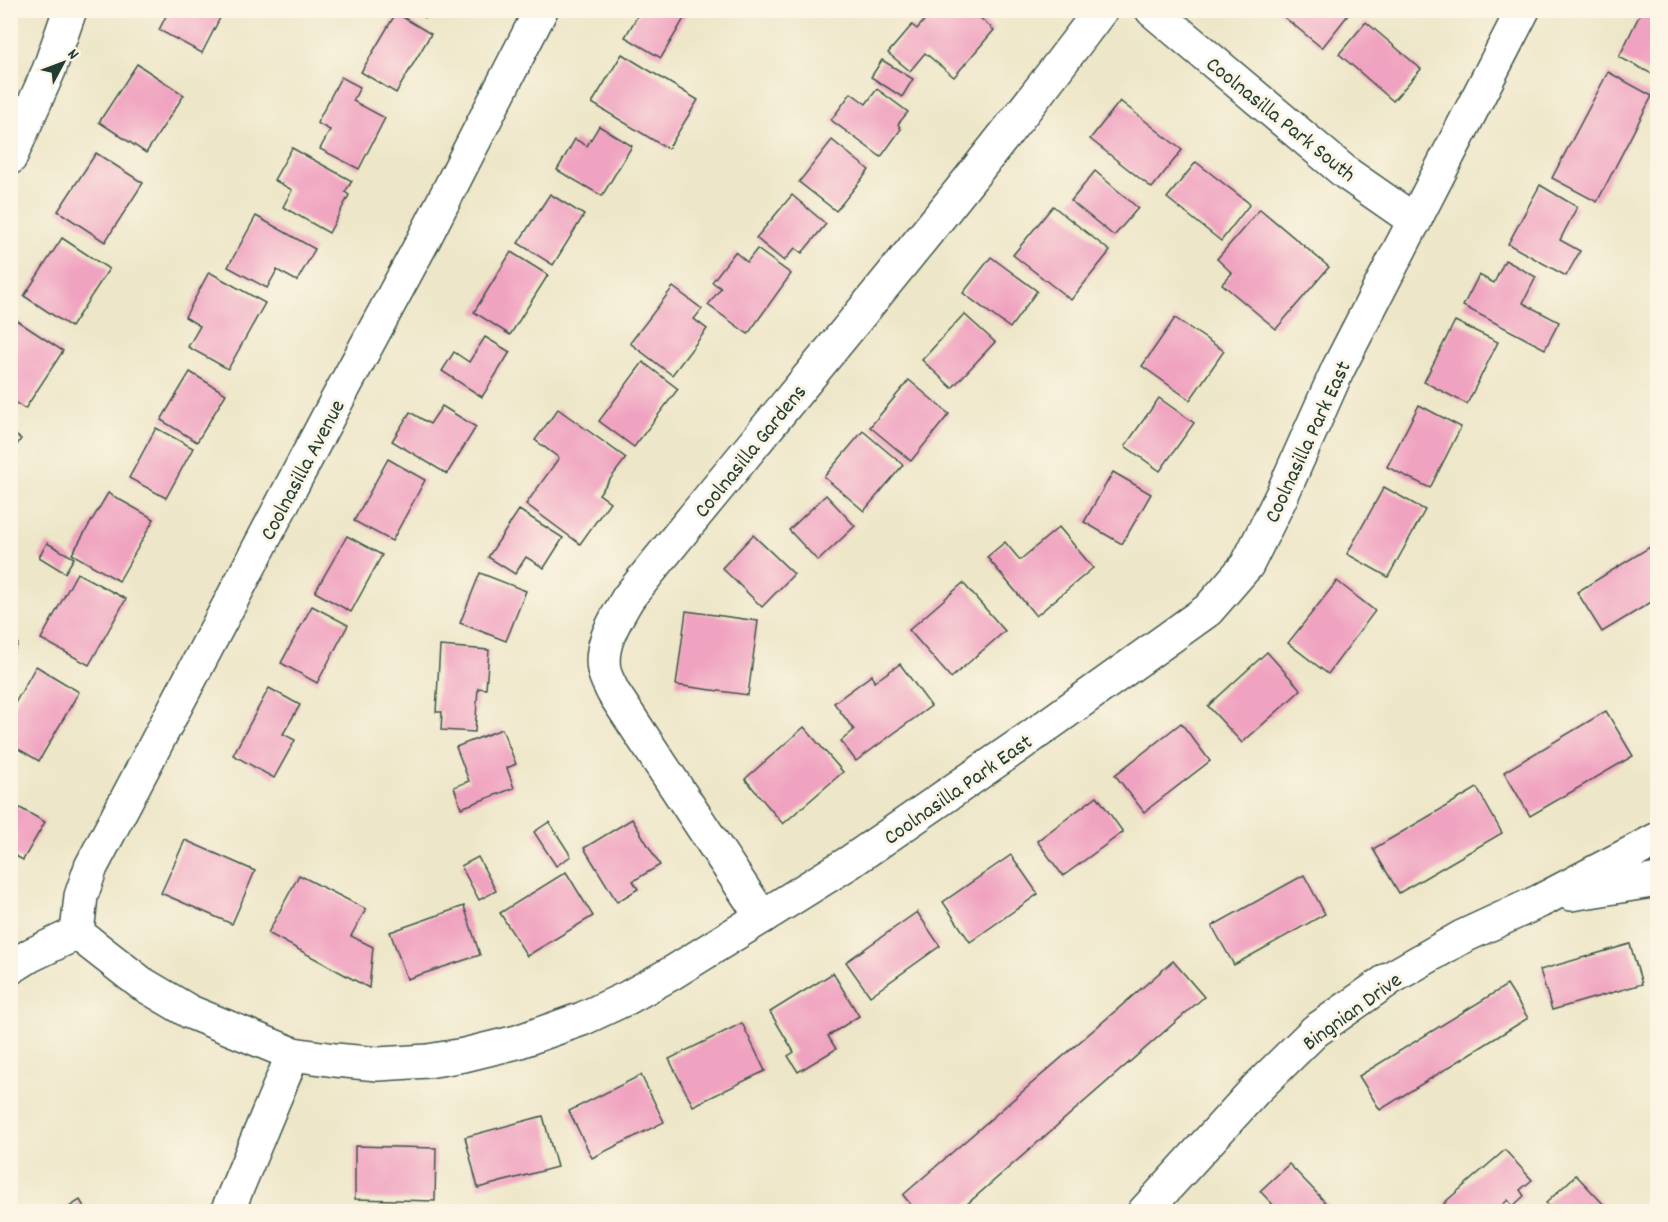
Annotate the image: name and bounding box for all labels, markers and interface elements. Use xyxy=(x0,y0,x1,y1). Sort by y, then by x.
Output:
north arrow xyxy=(33,33,93,93)
text: N xyxy=(61,44,84,65)
street label: Coolnasilla Park South xyxy=(1198,50,1361,191)
street label: Coolnasilla Park East xyxy=(1258,356,1360,529)
street label: Coolnasilla Gardens xyxy=(688,379,815,526)
street label: Coolnasilla Avenue xyxy=(254,395,354,547)
street label: Coolnasilla Park East xyxy=(878,728,1040,854)
street label: Bingnian Drive xyxy=(1297,966,1409,1060)

